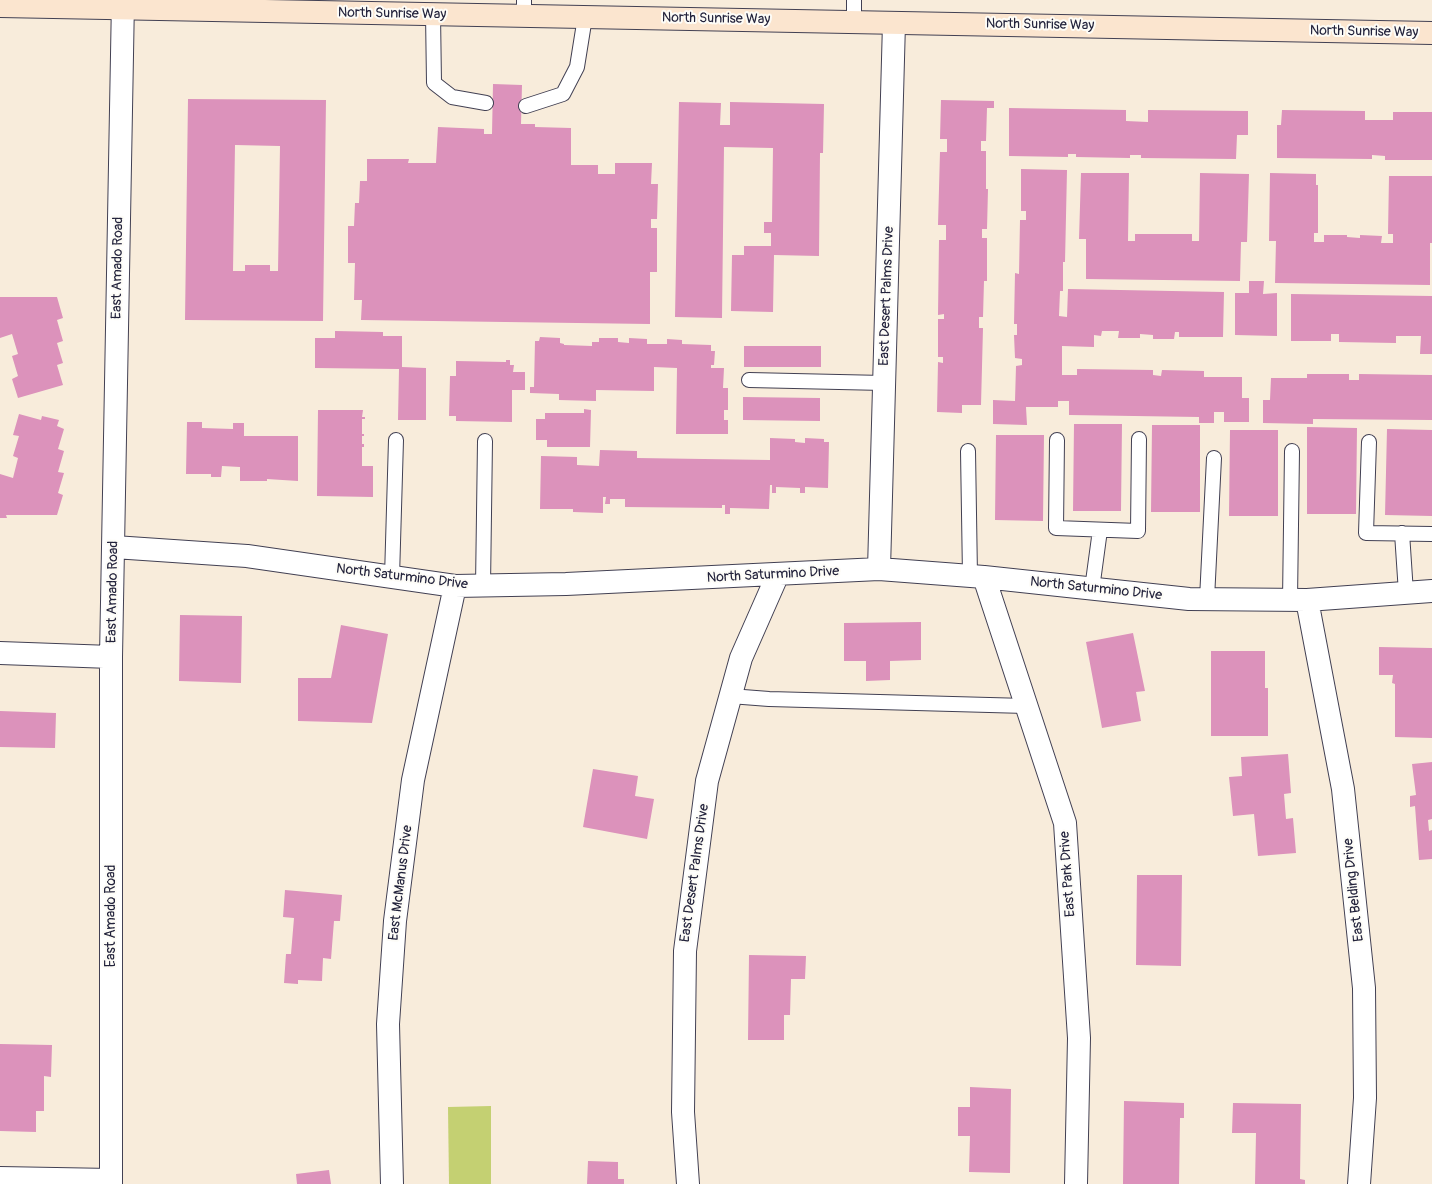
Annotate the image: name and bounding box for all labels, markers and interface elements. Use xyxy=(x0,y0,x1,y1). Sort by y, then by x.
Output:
street label: North Sunrise Way xyxy=(338,5,446,23)
street label: North Sunrise Way xyxy=(662,10,770,28)
street label: North Sunrise Way xyxy=(986,16,1094,34)
street label: North Sunrise Way xyxy=(1310,23,1418,41)
street label: East Amado Road xyxy=(109,217,127,319)
street label: East Desert Palms Drive xyxy=(876,226,898,366)
street label: East Amado Road xyxy=(104,541,122,643)
street label: North Saturmino Drive xyxy=(335,561,469,593)
street label: North Saturmino Drive xyxy=(706,563,840,587)
street label: North Saturmino Drive xyxy=(1029,574,1163,604)
street label: East Desert Palms Drive xyxy=(677,803,713,943)
street label: East McManus Drive xyxy=(386,824,416,942)
street label: East Park Drive xyxy=(1057,830,1079,918)
street label: East Belding Drive xyxy=(1340,837,1368,943)
street label: East Amado Road xyxy=(103,865,119,967)

